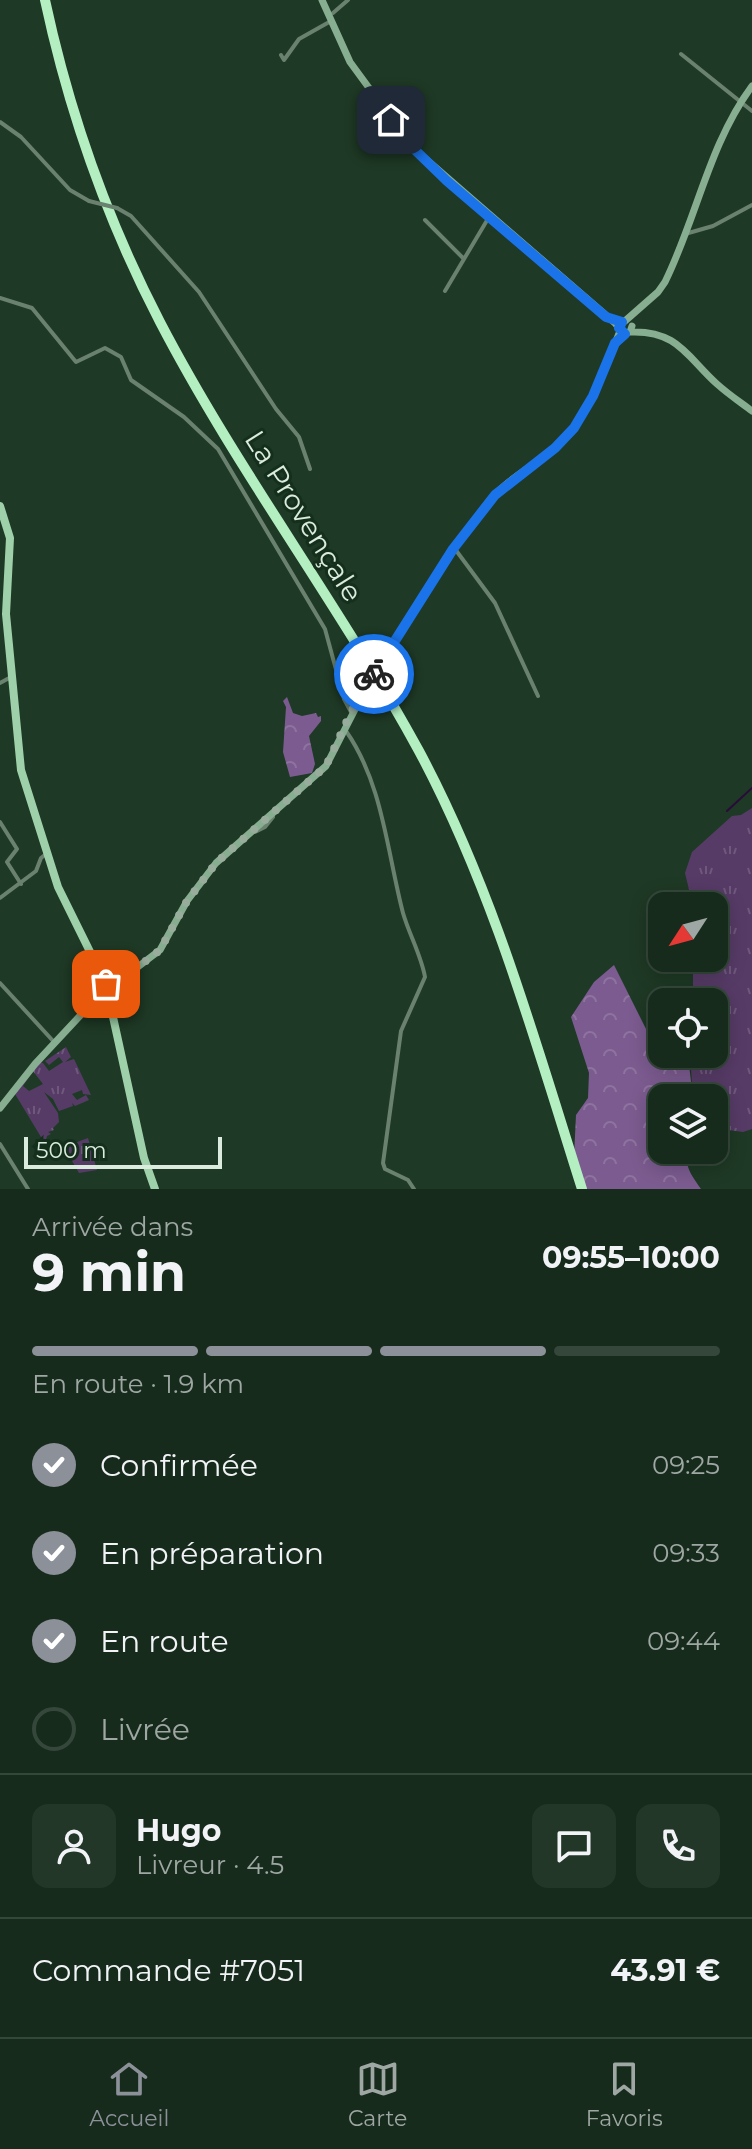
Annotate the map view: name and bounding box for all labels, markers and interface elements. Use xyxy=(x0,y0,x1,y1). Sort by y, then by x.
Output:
pin xyxy=(357,86,425,154)
icon: home xyxy=(369,98,413,142)
street label: La Provençale xyxy=(238,424,370,608)
courier xyxy=(334,634,414,714)
icon: bike xyxy=(352,652,396,696)
north arrow xyxy=(648,892,728,972)
map controls xyxy=(648,892,728,1164)
pin xyxy=(72,950,140,1018)
icon: bag xyxy=(84,962,128,1006)
button: locate xyxy=(648,988,728,1068)
button: layers xyxy=(648,1084,728,1164)
scale bar xyxy=(24,1133,222,1169)
text: 500 m xyxy=(36,1137,107,1164)
text: Arrivée dans xyxy=(32,1211,193,1243)
text: 09:55–10:00 xyxy=(542,1239,720,1276)
text: 9 min xyxy=(32,1241,186,1304)
text: En route · 1.9 km xyxy=(32,1368,244,1400)
icon: check xyxy=(32,1443,76,1487)
text: Confirmée xyxy=(100,1447,258,1484)
text: 09:25 xyxy=(652,1449,720,1481)
icon: check xyxy=(32,1531,76,1575)
text: En préparation xyxy=(100,1535,324,1572)
text: 09:33 xyxy=(652,1537,720,1569)
icon: check xyxy=(32,1619,76,1663)
text: En route xyxy=(100,1623,229,1660)
text: 09:44 xyxy=(647,1625,720,1657)
text: Livrée xyxy=(100,1711,190,1748)
button: person xyxy=(32,1804,116,1888)
button: chat xyxy=(532,1804,616,1888)
button: phone xyxy=(636,1804,720,1888)
text: Hugo xyxy=(136,1812,222,1849)
text: Livreur · 4.5 xyxy=(136,1849,284,1881)
text: Commande #7051 xyxy=(32,1952,305,1989)
text: 43.91 € xyxy=(610,1952,720,1989)
tab: Accueil xyxy=(89,2057,169,2132)
tab: Carte xyxy=(348,2057,407,2132)
tab: Favoris xyxy=(586,2057,663,2132)

